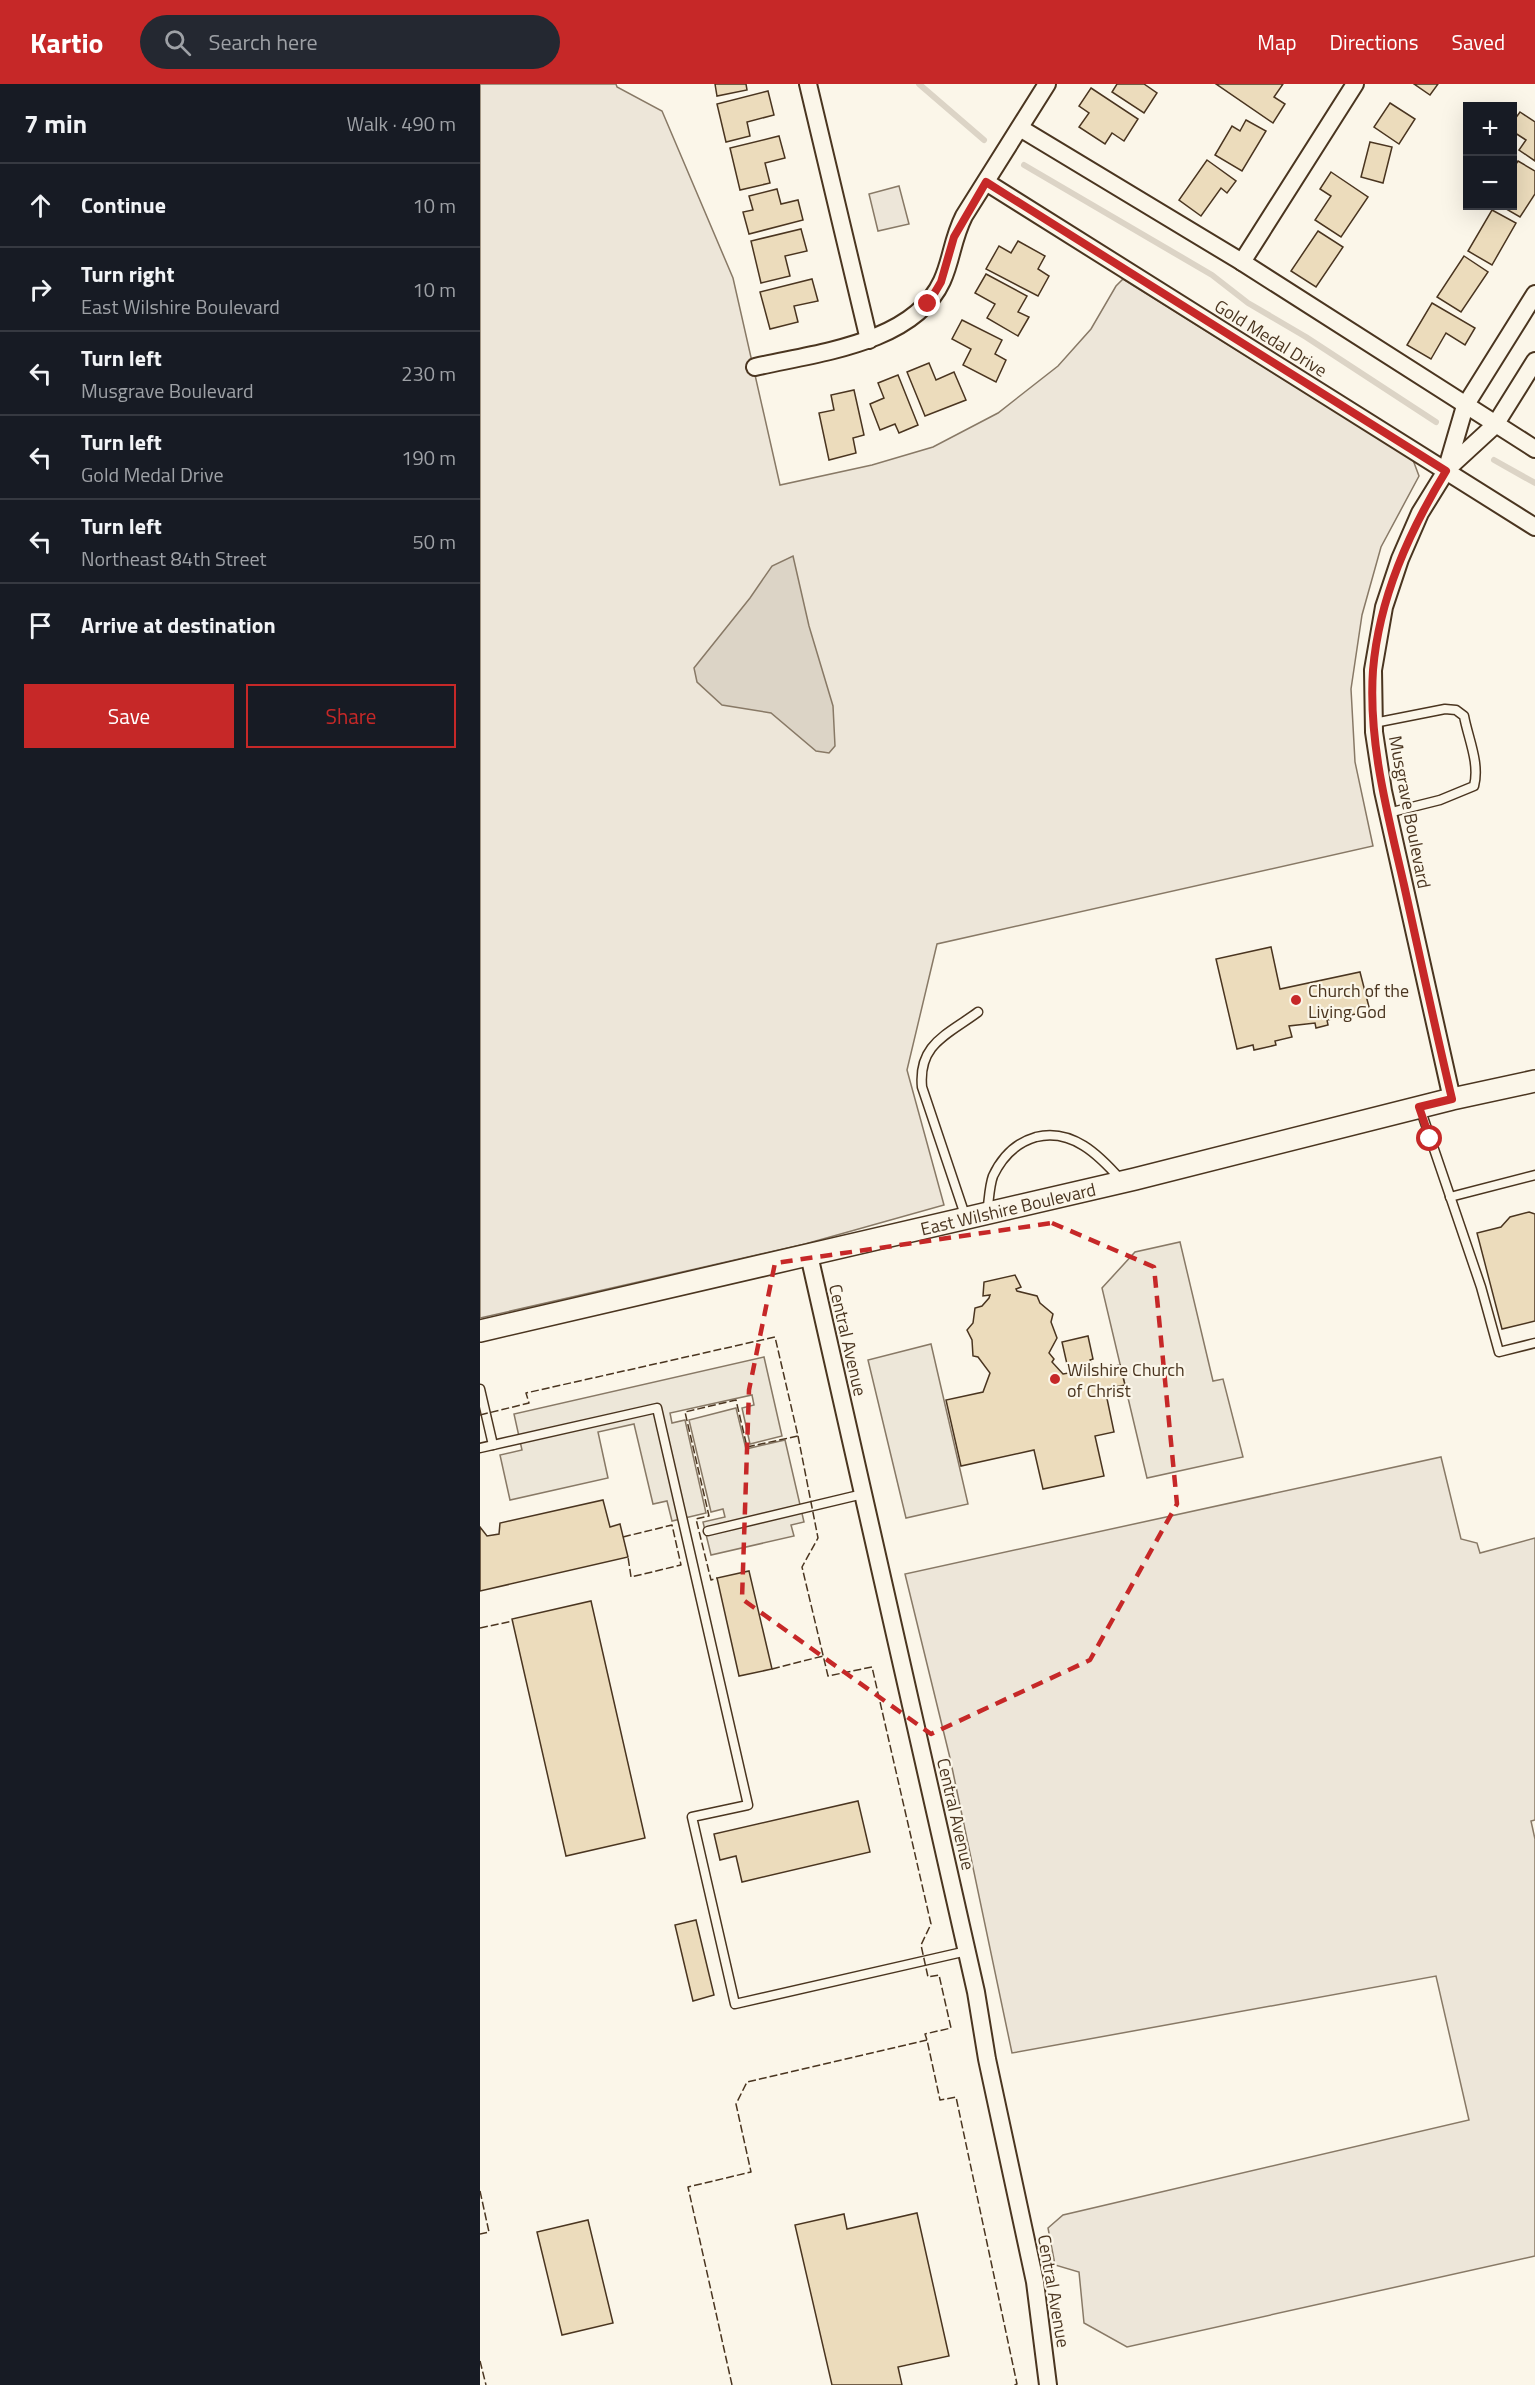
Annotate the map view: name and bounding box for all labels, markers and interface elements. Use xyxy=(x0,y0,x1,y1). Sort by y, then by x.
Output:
search box xyxy=(140,15,560,69)
text: Kartio xyxy=(30,21,104,64)
text: Search here xyxy=(209,25,318,59)
icon: search xyxy=(161,26,194,59)
text: Map xyxy=(1257,26,1297,58)
text: Directions xyxy=(1330,26,1419,58)
text: Saved xyxy=(1452,26,1505,58)
map controls xyxy=(1463,102,1517,210)
button: + xyxy=(1463,102,1517,156)
text: 7 min xyxy=(24,104,87,143)
text: Walk · 490 m xyxy=(347,108,456,139)
button: − xyxy=(1463,156,1517,210)
text: Continue xyxy=(81,188,166,222)
icon: ahead xyxy=(24,189,57,222)
text: 10 m xyxy=(412,190,456,221)
text: Turn right xyxy=(81,257,175,291)
icon: right xyxy=(24,273,57,306)
text: 10 m xyxy=(412,274,456,305)
route end xyxy=(914,290,940,316)
text: East Wilshire Boulevard xyxy=(81,291,280,322)
street label: Gold Medal Drive xyxy=(1209,293,1333,383)
text: Turn left xyxy=(81,341,162,375)
icon: left xyxy=(24,357,57,390)
text: 230 m xyxy=(401,358,456,389)
text: Musgrave Boulevard xyxy=(81,375,253,406)
text: Turn left xyxy=(81,425,162,459)
icon: left xyxy=(24,441,57,474)
text: 190 m xyxy=(401,442,456,473)
text: Gold Medal Drive xyxy=(81,459,224,490)
text: Turn left xyxy=(81,509,162,543)
icon: left xyxy=(24,525,57,558)
text: 50 m xyxy=(412,526,456,557)
text: Northeast 84th Street xyxy=(81,543,267,574)
text: Arrive at destination xyxy=(81,608,276,642)
icon: arrive xyxy=(24,609,57,642)
button: Save xyxy=(24,684,234,748)
button: Share xyxy=(246,684,456,748)
street label: Musgrave Boulevard xyxy=(1382,733,1438,891)
place label: Church of the Living God xyxy=(1308,977,1409,1025)
marker: Church of the Living God xyxy=(1289,993,1303,1007)
route start xyxy=(1416,1125,1442,1151)
street label: East Wilshire Boulevard xyxy=(918,1175,1098,1242)
street label: Central Avenue xyxy=(822,1281,874,1399)
place label: Wilshire Church of Christ xyxy=(1067,1356,1185,1404)
marker: Wilshire Church of Christ xyxy=(1048,1372,1062,1386)
street label: Central Avenue xyxy=(930,1755,982,1873)
street label: Central Avenue xyxy=(1031,2232,1077,2350)

